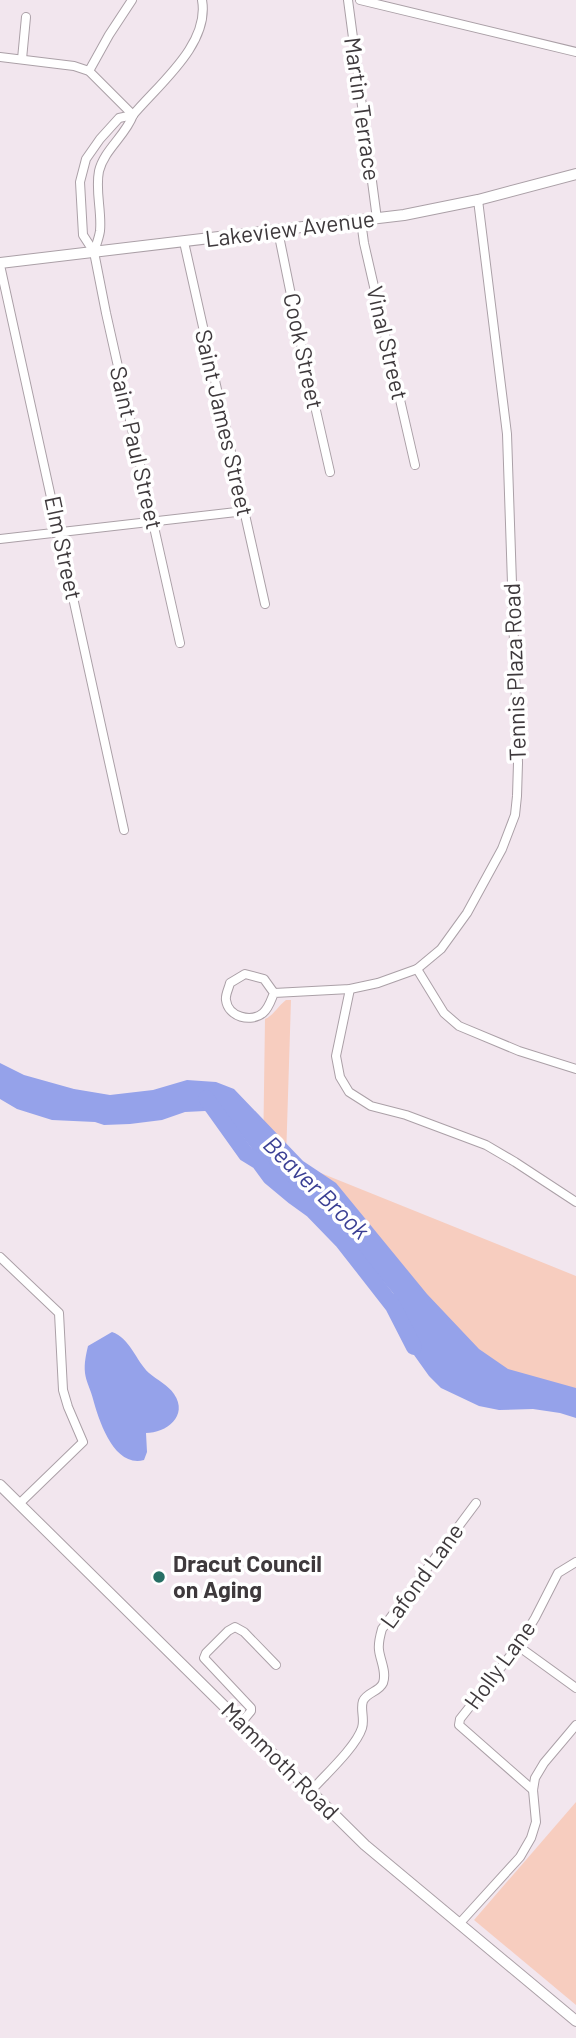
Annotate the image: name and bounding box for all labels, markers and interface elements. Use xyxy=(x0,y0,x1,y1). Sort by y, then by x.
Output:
street label: Martin Terrace xyxy=(339,35,387,182)
street label: Lakeview Avenue xyxy=(203,204,376,252)
street label: Vinal Street xyxy=(361,283,415,403)
street label: Cook Street xyxy=(278,290,330,411)
street label: Saint James Street xyxy=(190,327,260,519)
street label: Saint Paul Street xyxy=(105,363,169,532)
street label: Elm Street xyxy=(39,493,89,602)
street label: Tennis Plaza Road xyxy=(497,583,531,762)
water label: Beaver Brook xyxy=(258,1129,376,1245)
street label: Lafond Lane xyxy=(374,1517,469,1633)
place label: Dracut Council on Aging xyxy=(173,1549,322,1603)
marker: Dracut Council on Aging xyxy=(151,1569,167,1585)
street label: Holly Lane xyxy=(458,1615,541,1714)
street label: Mammoth Road xyxy=(216,1696,345,1825)

